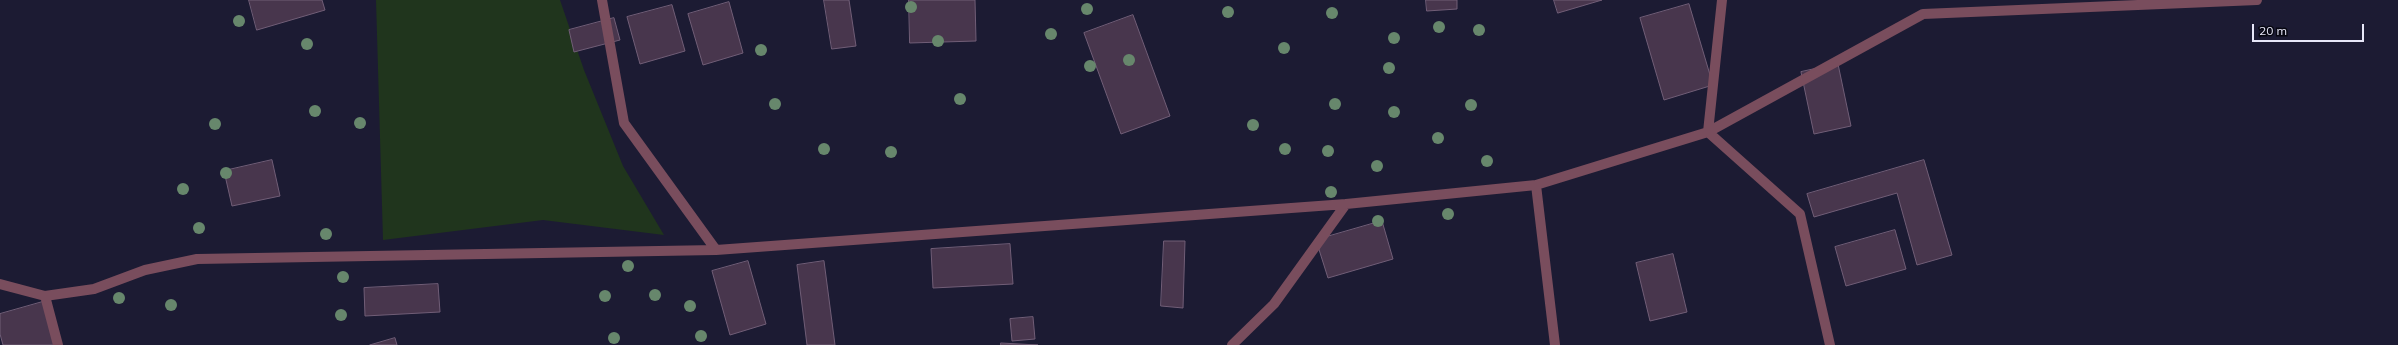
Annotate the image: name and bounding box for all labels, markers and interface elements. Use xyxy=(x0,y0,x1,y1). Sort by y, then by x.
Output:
scale bar xyxy=(2254,16,2366,42)
text: 20 m xyxy=(2259,23,2287,38)

